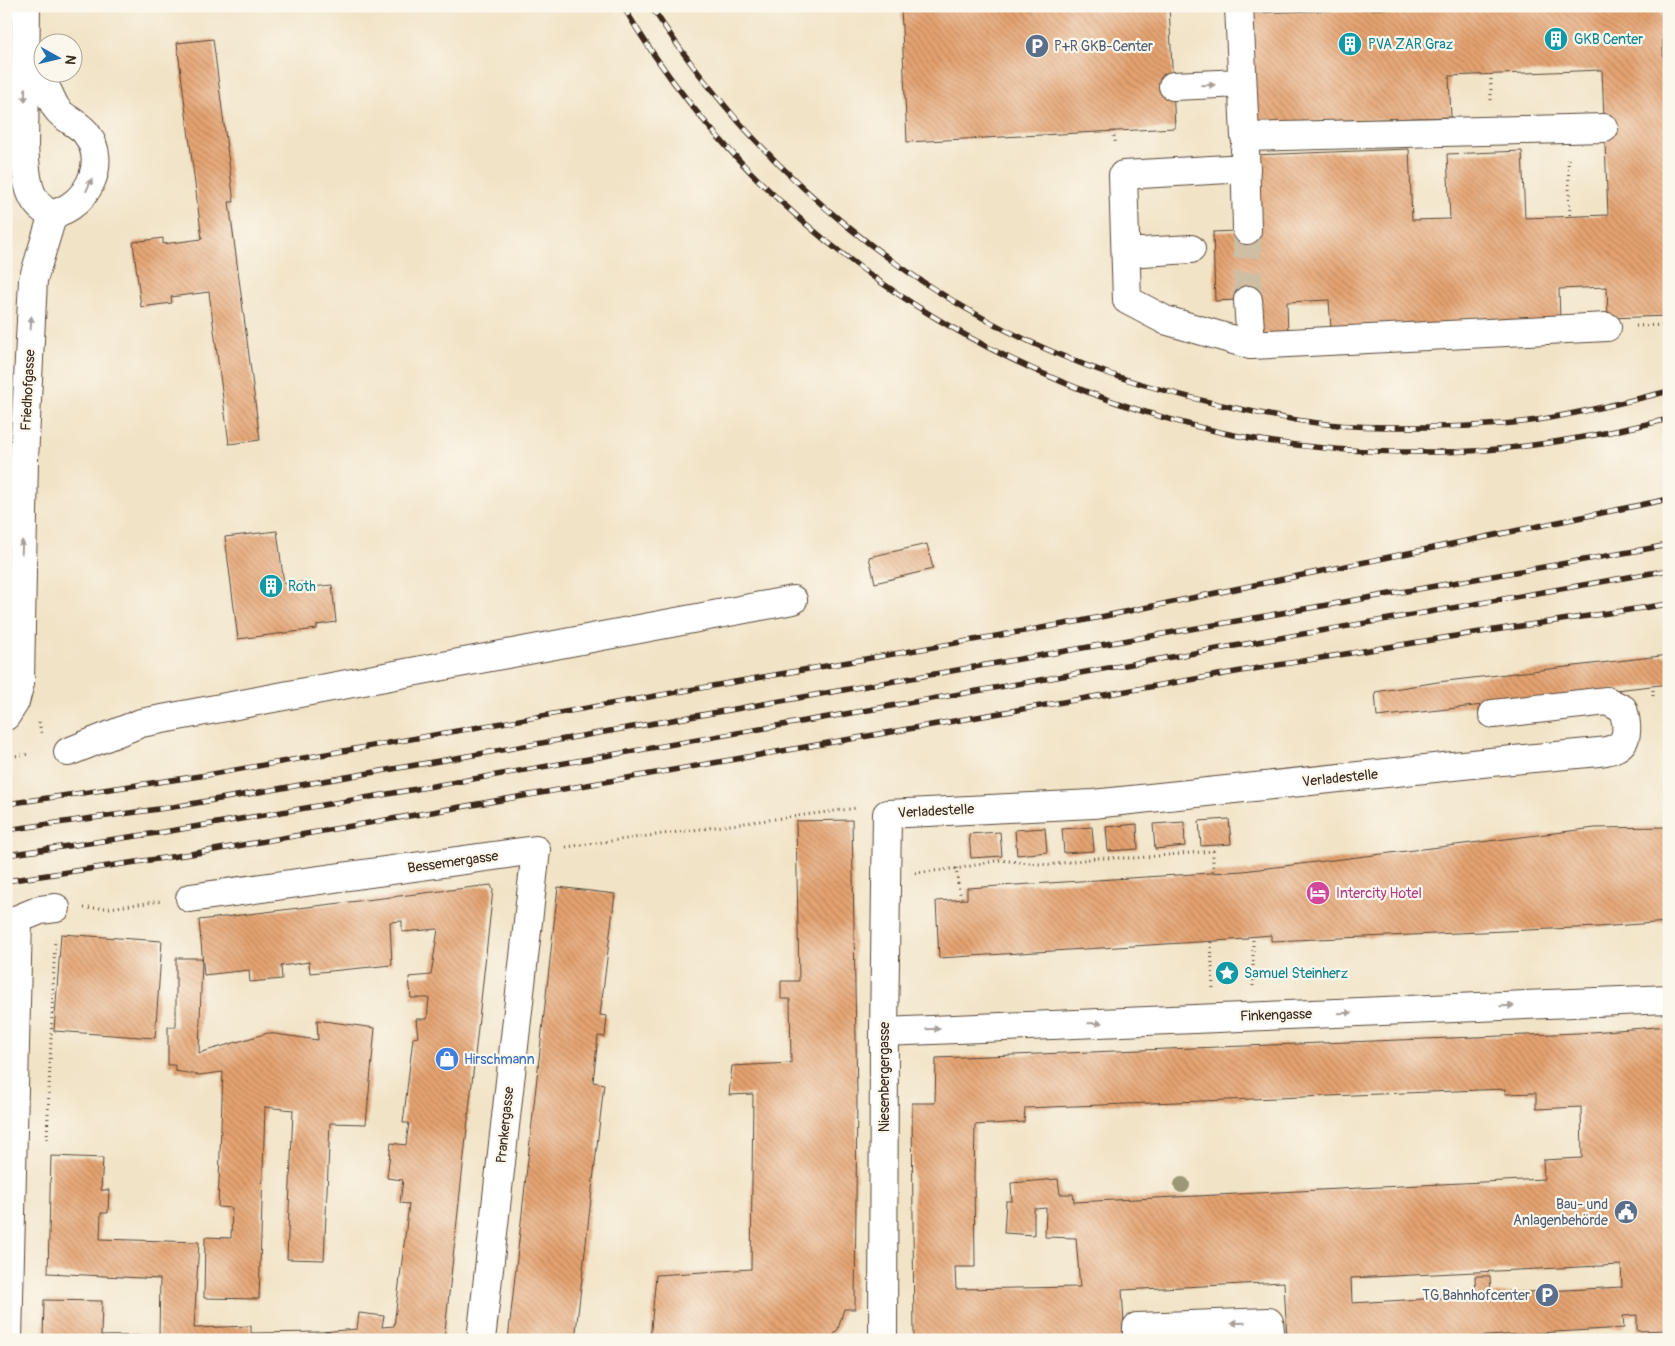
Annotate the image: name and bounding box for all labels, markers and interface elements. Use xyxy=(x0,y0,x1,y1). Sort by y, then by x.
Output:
building icon: GKB Center xyxy=(1543,26,1569,52)
building icon: PVA ZAR Graz xyxy=(1337,31,1363,57)
place label: GKB Center xyxy=(1574,31,1643,48)
north arrow xyxy=(32,32,82,82)
parking icon: P+R GKB-Center xyxy=(1024,33,1050,59)
place label: PVA ZAR Graz xyxy=(1368,36,1453,53)
place label: P+R GKB-Center xyxy=(1054,38,1153,55)
text: N xyxy=(61,54,79,66)
one-way arrow xyxy=(1200,80,1216,88)
one-way arrow xyxy=(21,88,29,104)
one-way arrow xyxy=(85,177,94,192)
one-way arrow xyxy=(28,315,36,331)
street label: Friedhofgasse xyxy=(17,349,39,431)
one-way arrow xyxy=(18,538,26,554)
building icon: Roth xyxy=(258,573,284,599)
place label: Roth xyxy=(288,578,316,595)
street label: Verladestelle xyxy=(1301,766,1379,790)
street label: Verladestelle xyxy=(897,801,975,821)
street label: Bessemergasse xyxy=(407,847,500,877)
hotel icon: Intercity Hotel xyxy=(1305,880,1331,906)
place label: Intercity Hotel xyxy=(1336,885,1422,902)
place icon: Samuel Steinherz xyxy=(1214,960,1240,986)
place label: Samuel Steinherz xyxy=(1244,965,1348,982)
one-way arrow xyxy=(1500,1002,1516,1010)
street label: Finkengasse xyxy=(1240,1005,1312,1025)
one-way arrow xyxy=(1337,1008,1353,1016)
one-way arrow xyxy=(1087,1018,1103,1026)
street label: Niesenbergergasse xyxy=(876,1022,893,1132)
one-way arrow xyxy=(925,1025,941,1033)
shop icon: Hirschmann xyxy=(434,1046,460,1072)
place label: Hirschmann xyxy=(464,1051,535,1068)
street label: Prankergasse xyxy=(493,1086,517,1164)
place label: Bau- und Anlagenbehörde xyxy=(1513,1196,1608,1229)
public building icon: Bau- und Anlagenbehörde xyxy=(1613,1199,1639,1225)
parking icon: TG Bahnhofcenter xyxy=(1534,1282,1560,1308)
place label: TG Bahnhofcenter xyxy=(1422,1287,1530,1304)
one-way arrow xyxy=(1230,1320,1246,1328)

